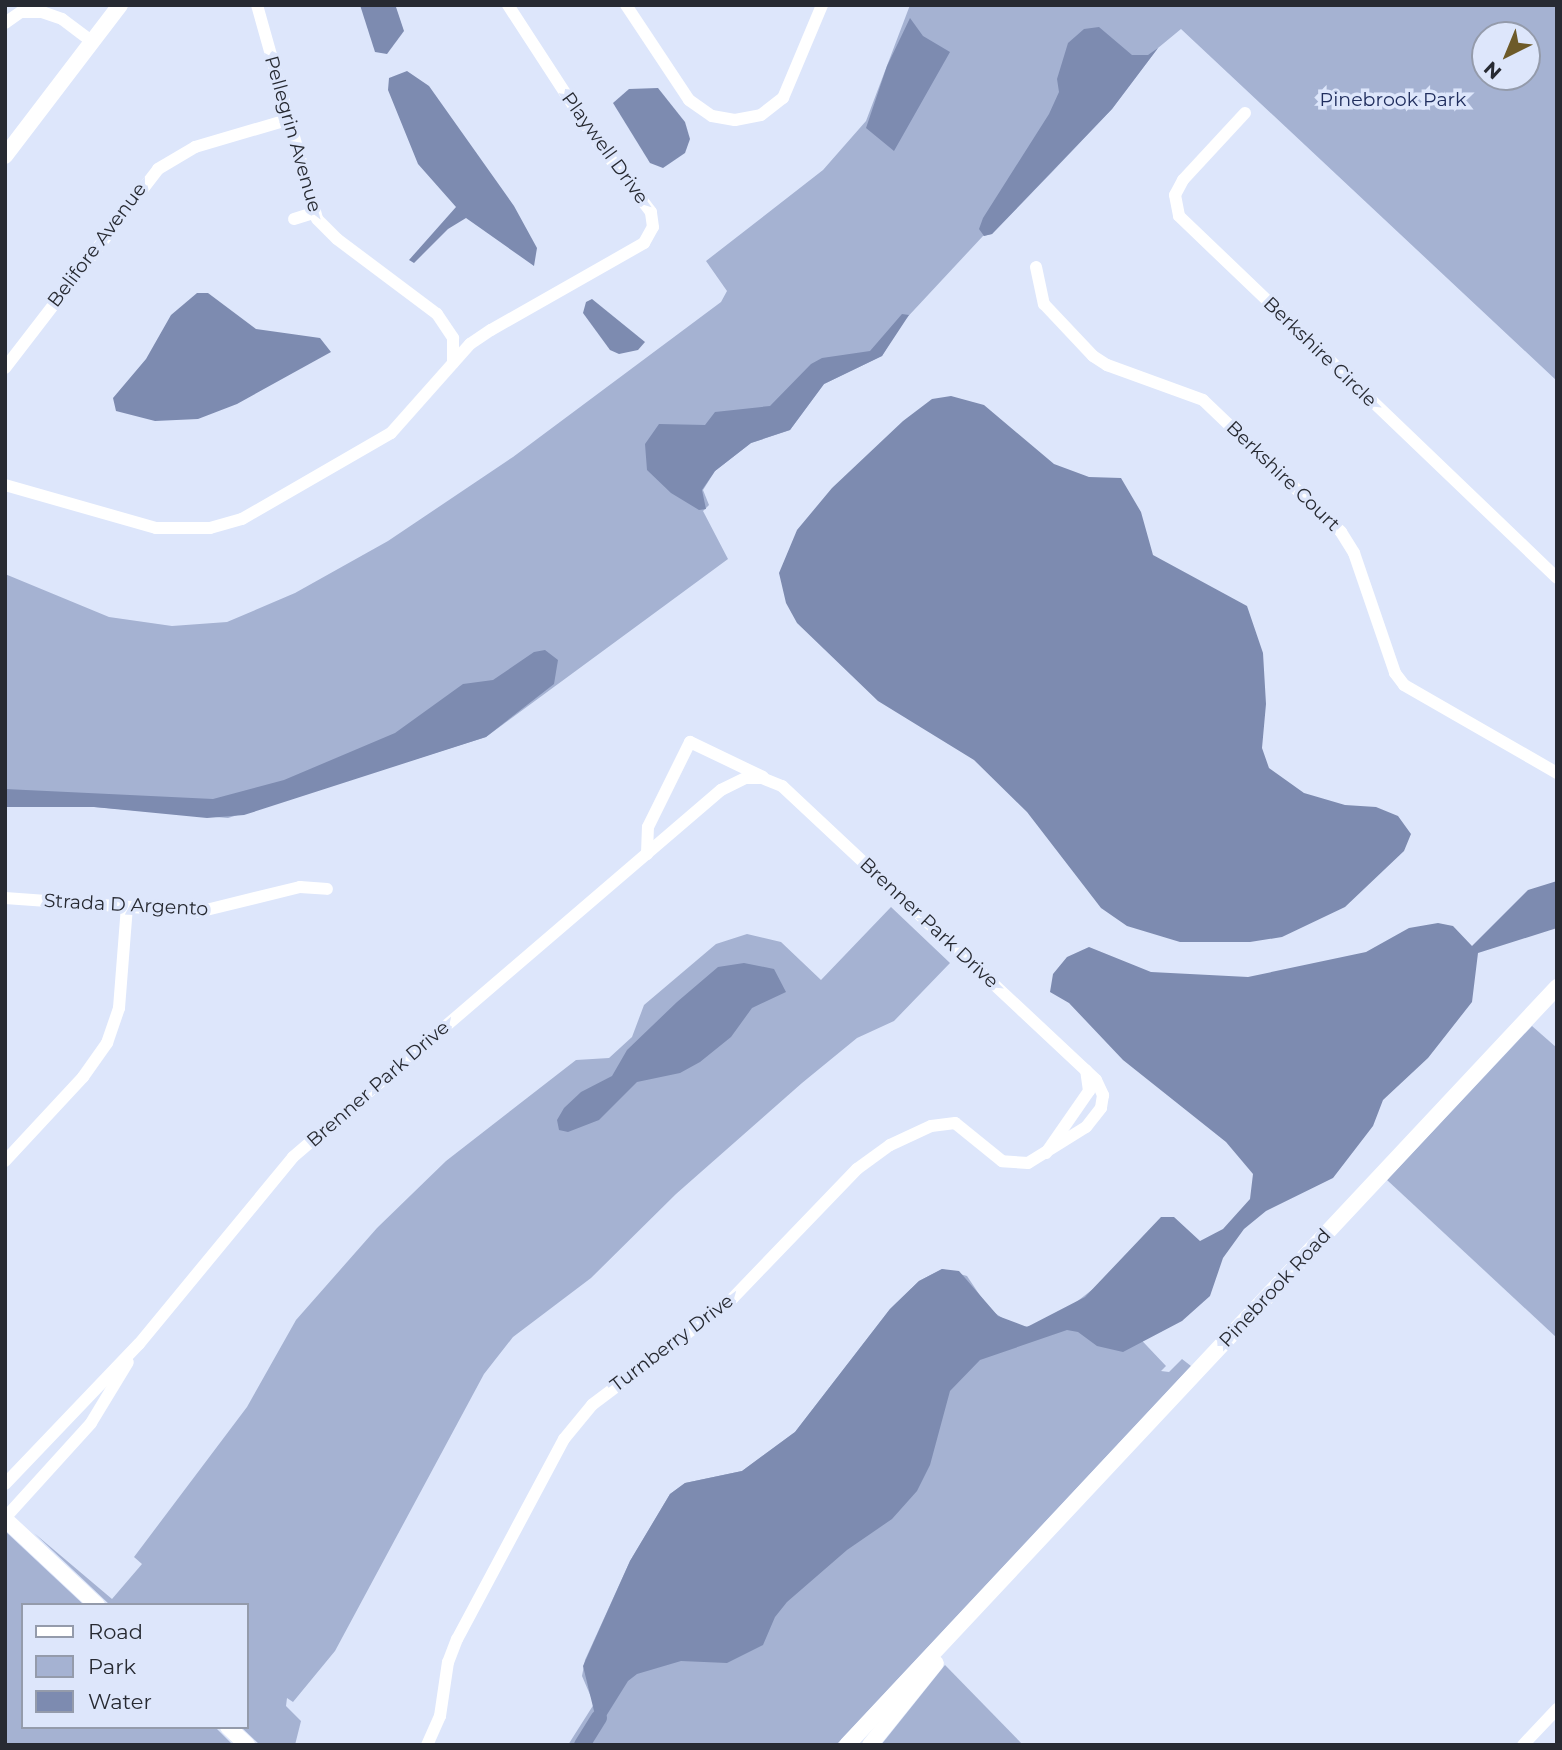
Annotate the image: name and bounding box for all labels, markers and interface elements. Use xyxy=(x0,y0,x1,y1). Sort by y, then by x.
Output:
north arrow xyxy=(1471,21,1541,91)
street label: Pellegrin Avenue xyxy=(260,53,326,215)
text: N xyxy=(1479,57,1506,84)
street label: Playwell Drive xyxy=(557,88,653,208)
park label: Pinebrook Park xyxy=(1320,89,1466,111)
street label: Belifore Avenue xyxy=(43,178,151,312)
street label: Berkshire Circle xyxy=(1259,292,1381,412)
street label: Berkshire Court xyxy=(1222,416,1344,536)
street label: Brenner Park Drive xyxy=(855,853,1003,993)
street label: Strada D Argento xyxy=(43,889,209,921)
street label: Brenner Park Drive xyxy=(302,1016,454,1152)
street label: Pinebrook Road xyxy=(1214,1224,1336,1352)
street label: Turnberry Drive xyxy=(606,1289,738,1397)
legend xyxy=(21,1603,248,1729)
text: Road xyxy=(88,1619,143,1644)
text: Park xyxy=(88,1654,136,1679)
text: Water xyxy=(88,1689,152,1714)

